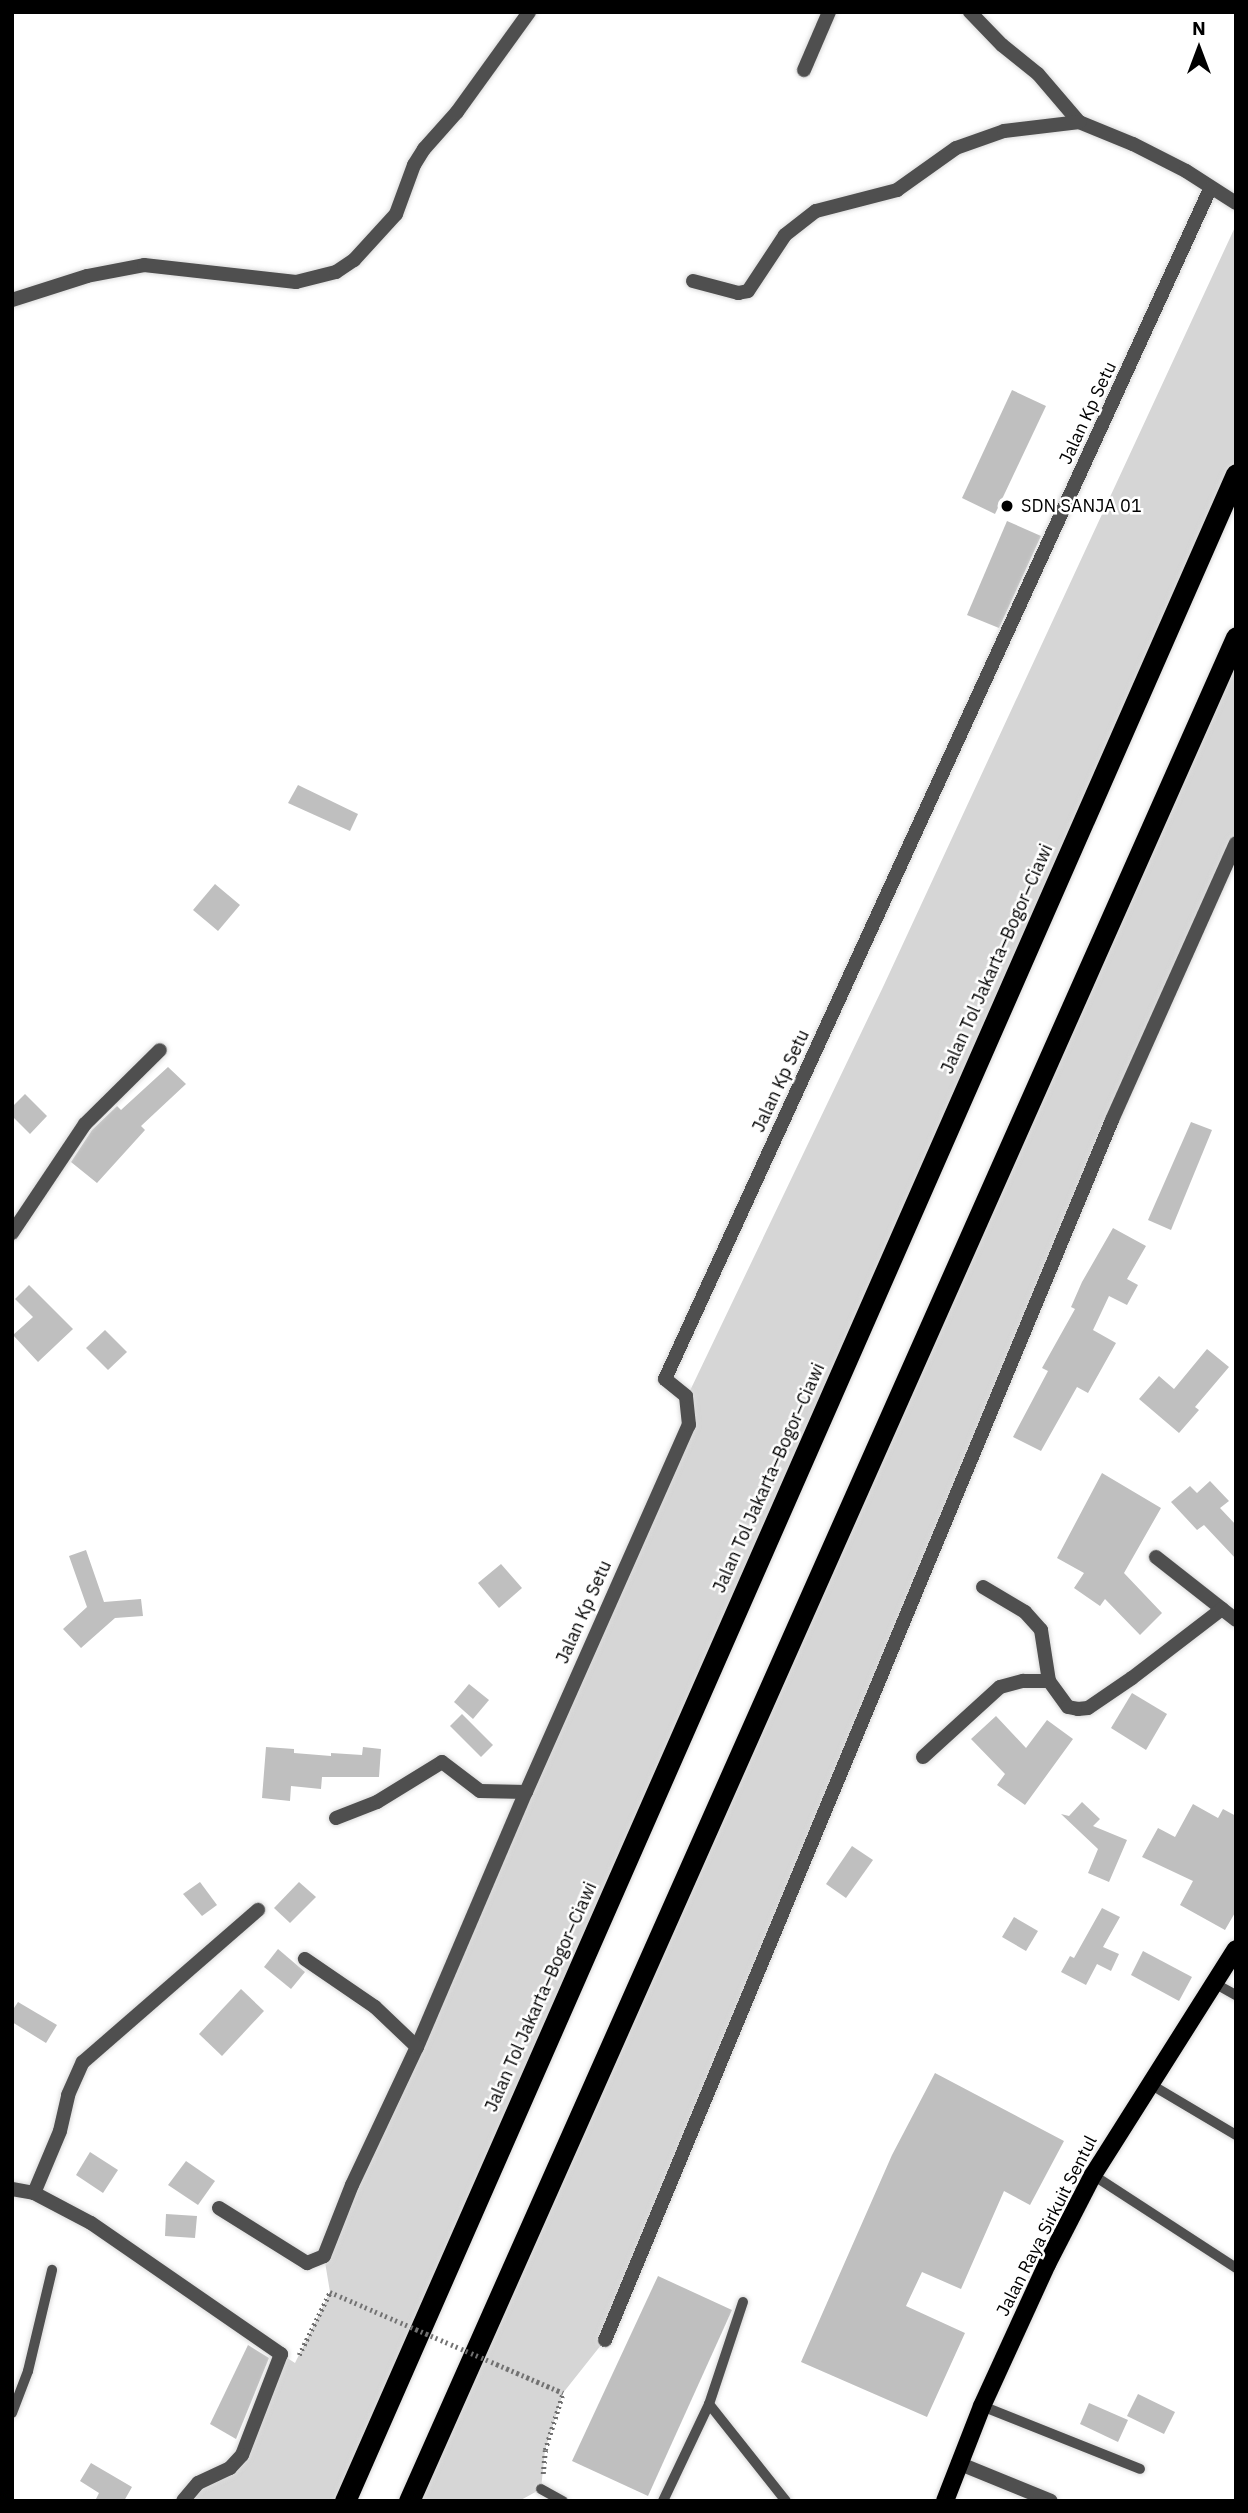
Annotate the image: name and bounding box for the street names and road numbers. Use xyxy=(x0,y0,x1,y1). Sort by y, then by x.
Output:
street label: Jalan Kp Setu xyxy=(1055,358,1121,468)
street label: Jalan Tol Jakarta–Bogor–Ciawi xyxy=(936,841,1058,1077)
street label: Jalan Kp Setu xyxy=(748,1026,814,1136)
street label: Jalan Tol Jakarta–Bogor–Ciawi xyxy=(708,1360,830,1596)
street label: Jalan Kp Setu xyxy=(552,1557,616,1667)
street label: Jalan Tol Jakarta–Bogor–Ciawi xyxy=(480,1879,602,2115)
street label: Jalan Raya Sirkuit Sentul xyxy=(992,2132,1102,2320)

